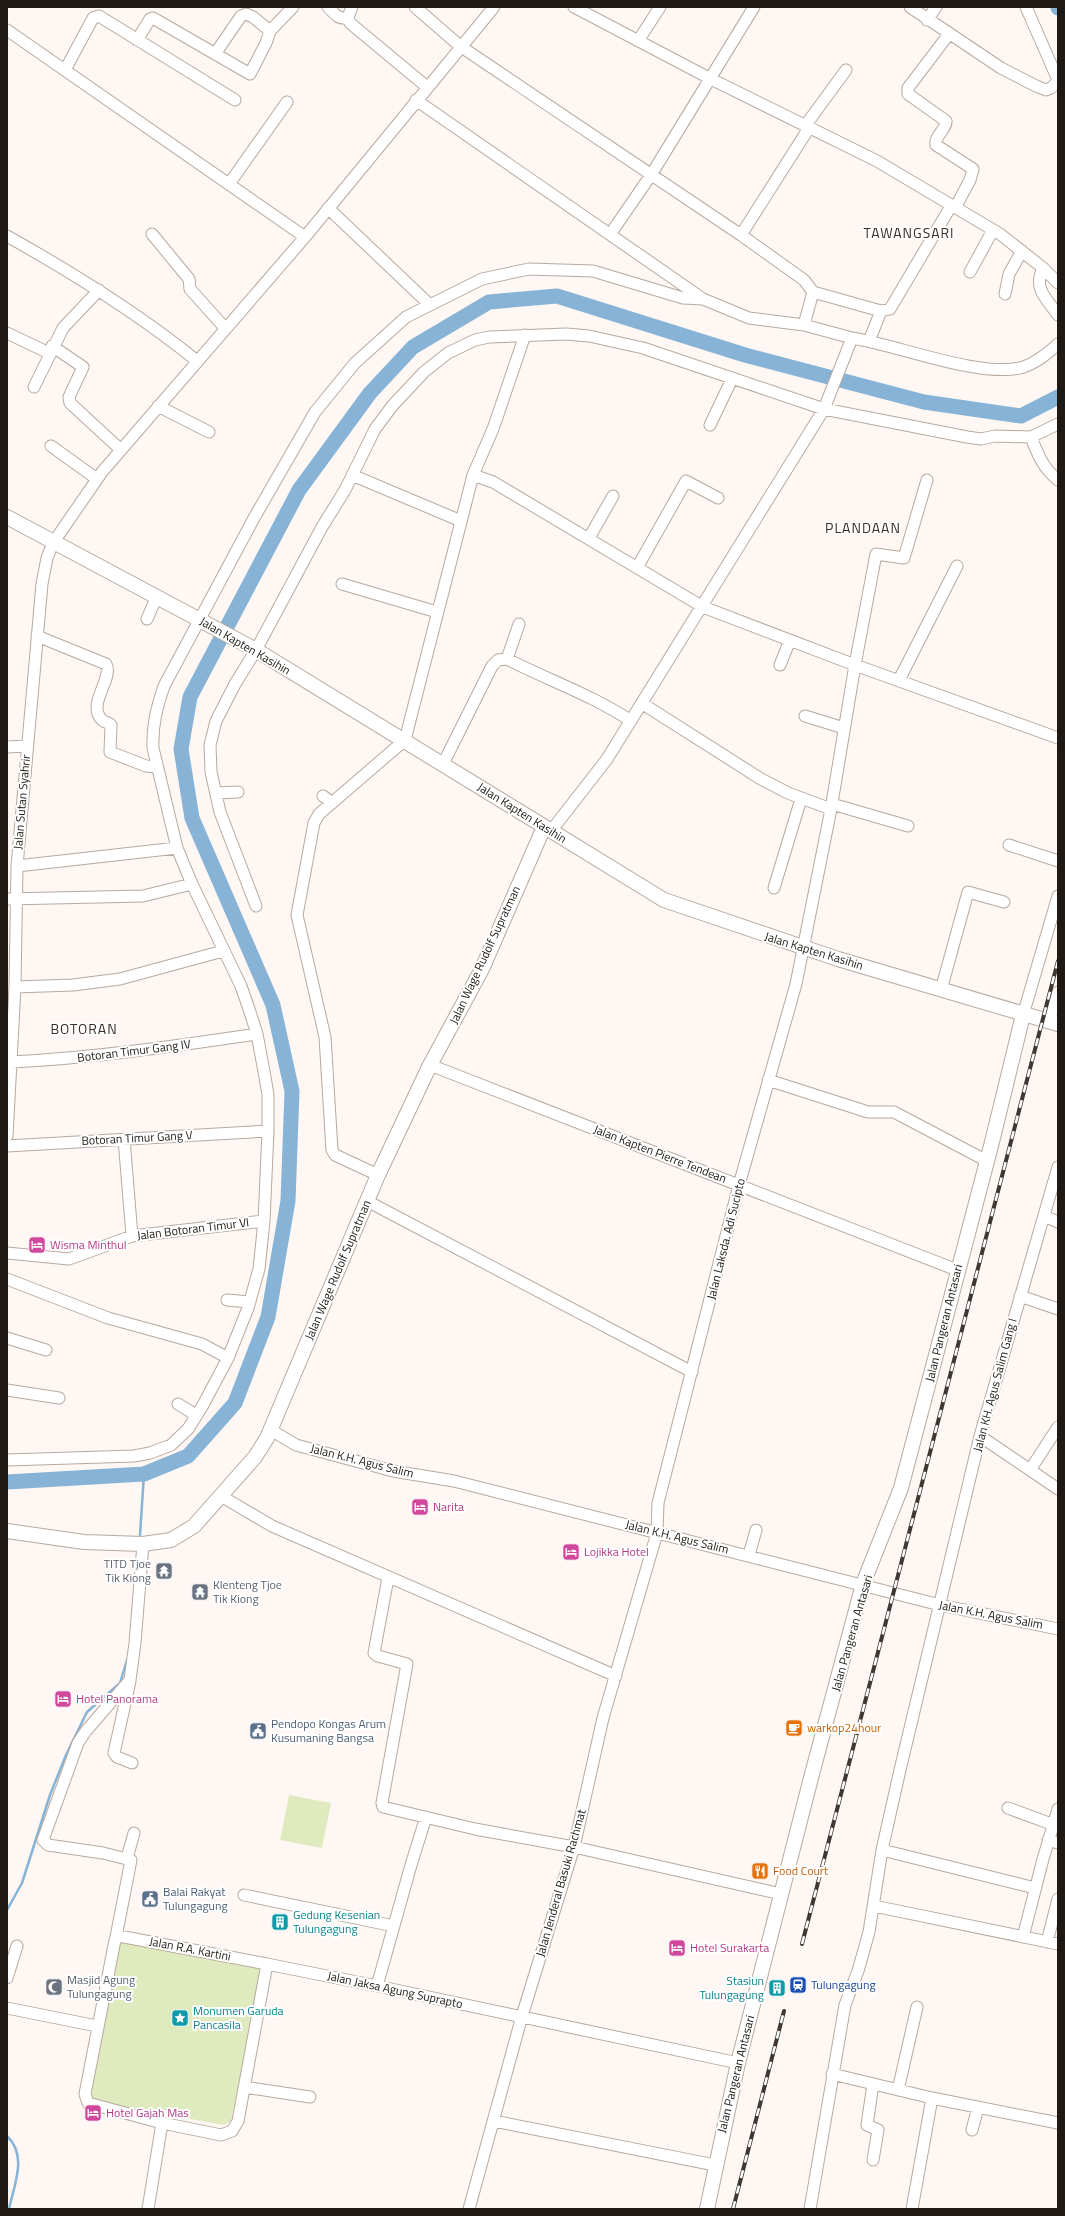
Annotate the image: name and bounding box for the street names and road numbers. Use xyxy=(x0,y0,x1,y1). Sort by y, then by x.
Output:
street label: Jalan Kapten Kasihin xyxy=(196,612,294,679)
street label: Jalan Sutan Syahrir xyxy=(8,754,35,850)
street label: Jalan Kapten Kasihin xyxy=(474,777,571,848)
street label: Jalan Wage Rudolf Supratman xyxy=(444,883,525,1027)
street label: Jalan Kapten Kasihin xyxy=(762,926,866,975)
street label: Botoran Timur Gang IV xyxy=(76,1034,192,1067)
street label: Jalan Kapten Pierre Tendean xyxy=(591,1119,729,1188)
street label: Botoran Timur Gang V xyxy=(81,1125,193,1150)
street label: Jalan Laksda. Adi Sucipto xyxy=(701,1176,750,1301)
street label: Jalan Wage Rudolf Supratman xyxy=(299,1197,376,1343)
street label: Jalan Botoran Timur VI xyxy=(136,1212,250,1245)
street label: Jalan Pangeran Antasari xyxy=(920,1262,967,1384)
street label: Jalan KH. Agus Salim Gang I xyxy=(968,1316,1021,1454)
street label: Jalan K.H. Agus Salim xyxy=(308,1438,416,1483)
street label: Jalan K.H. Agus Salim xyxy=(623,1514,731,1559)
street label: Jalan Pangeran Antasari xyxy=(826,1572,877,1693)
street label: Jalan K.H. Agus Salim xyxy=(937,1595,1045,1634)
street label: Jalan Jenderal Basuki Rachmat xyxy=(530,1806,591,1959)
street label: Jalan R.A. Kartini xyxy=(148,1931,232,1966)
street label: Jalan Jaksa Agung Suprapto xyxy=(326,1966,465,2013)
street label: Jalan Pangeran Antasari xyxy=(712,2013,759,2135)

